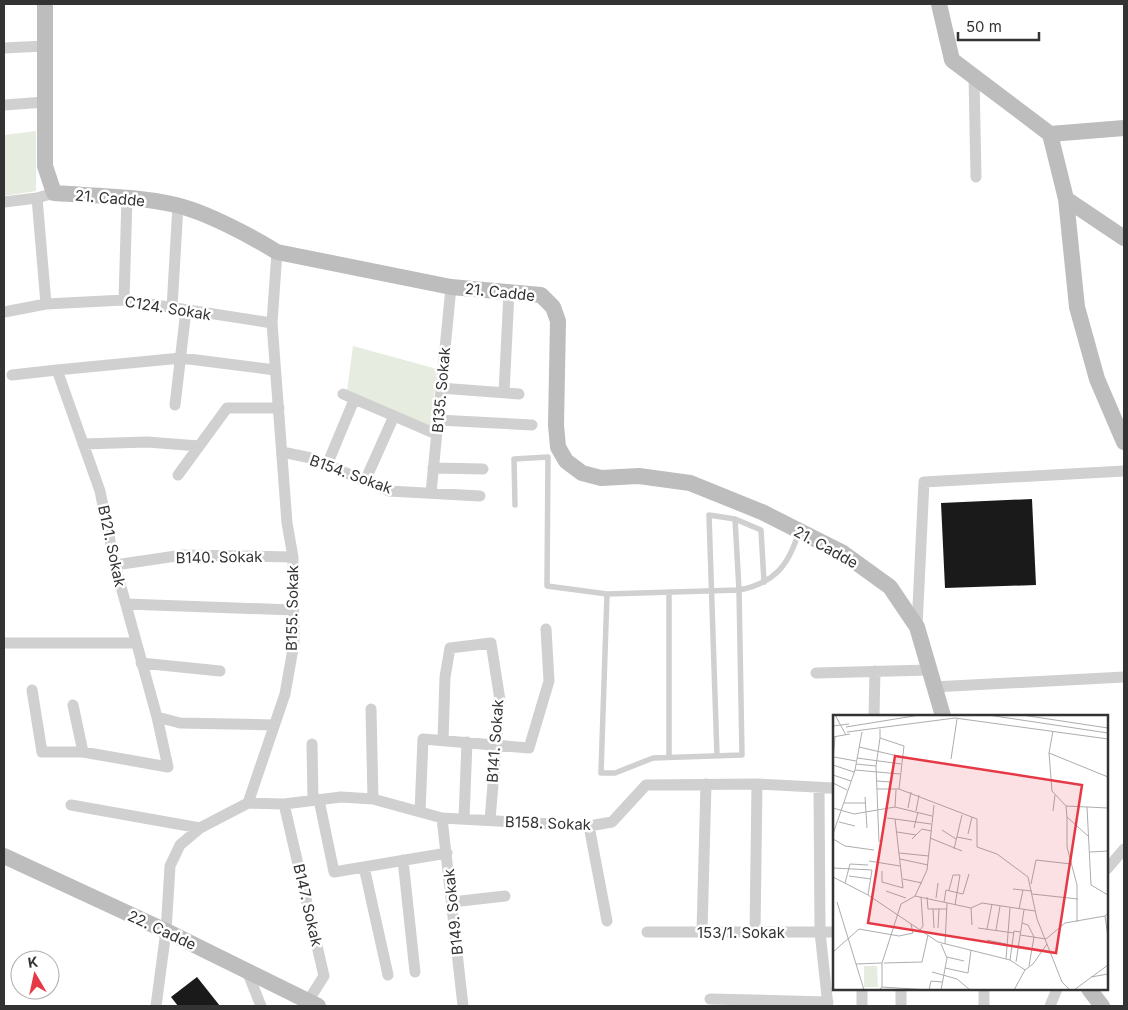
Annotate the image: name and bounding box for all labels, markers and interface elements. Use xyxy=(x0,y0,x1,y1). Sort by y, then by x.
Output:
scale bar xyxy=(958,10,1039,42)
text: 50 m xyxy=(966,17,1002,36)
street label: 21. Cadde xyxy=(74,185,146,211)
street label: 21. Cadde xyxy=(464,279,536,305)
street label: C124. Sokak xyxy=(123,292,213,324)
street label: B135. Sokak xyxy=(428,346,454,434)
street label: B154. Sokak xyxy=(307,450,396,498)
street label: B121. Sokak xyxy=(94,503,130,589)
street label: 21. Cadde xyxy=(791,522,861,572)
street label: B140. Sokak xyxy=(175,547,263,567)
street label: B155. Sokak xyxy=(282,564,302,651)
street label: B141. Sokak xyxy=(483,698,507,783)
inset map xyxy=(833,715,1108,990)
street label: B158. Sokak xyxy=(505,812,592,834)
street label: B147. Sokak xyxy=(289,862,327,949)
street label: B149. Sokak xyxy=(439,867,467,956)
street label: 22. Cadde xyxy=(125,906,199,954)
street label: 153/1. Sokak xyxy=(697,923,786,942)
north arrow xyxy=(10,950,60,1000)
text: K xyxy=(27,952,39,971)

